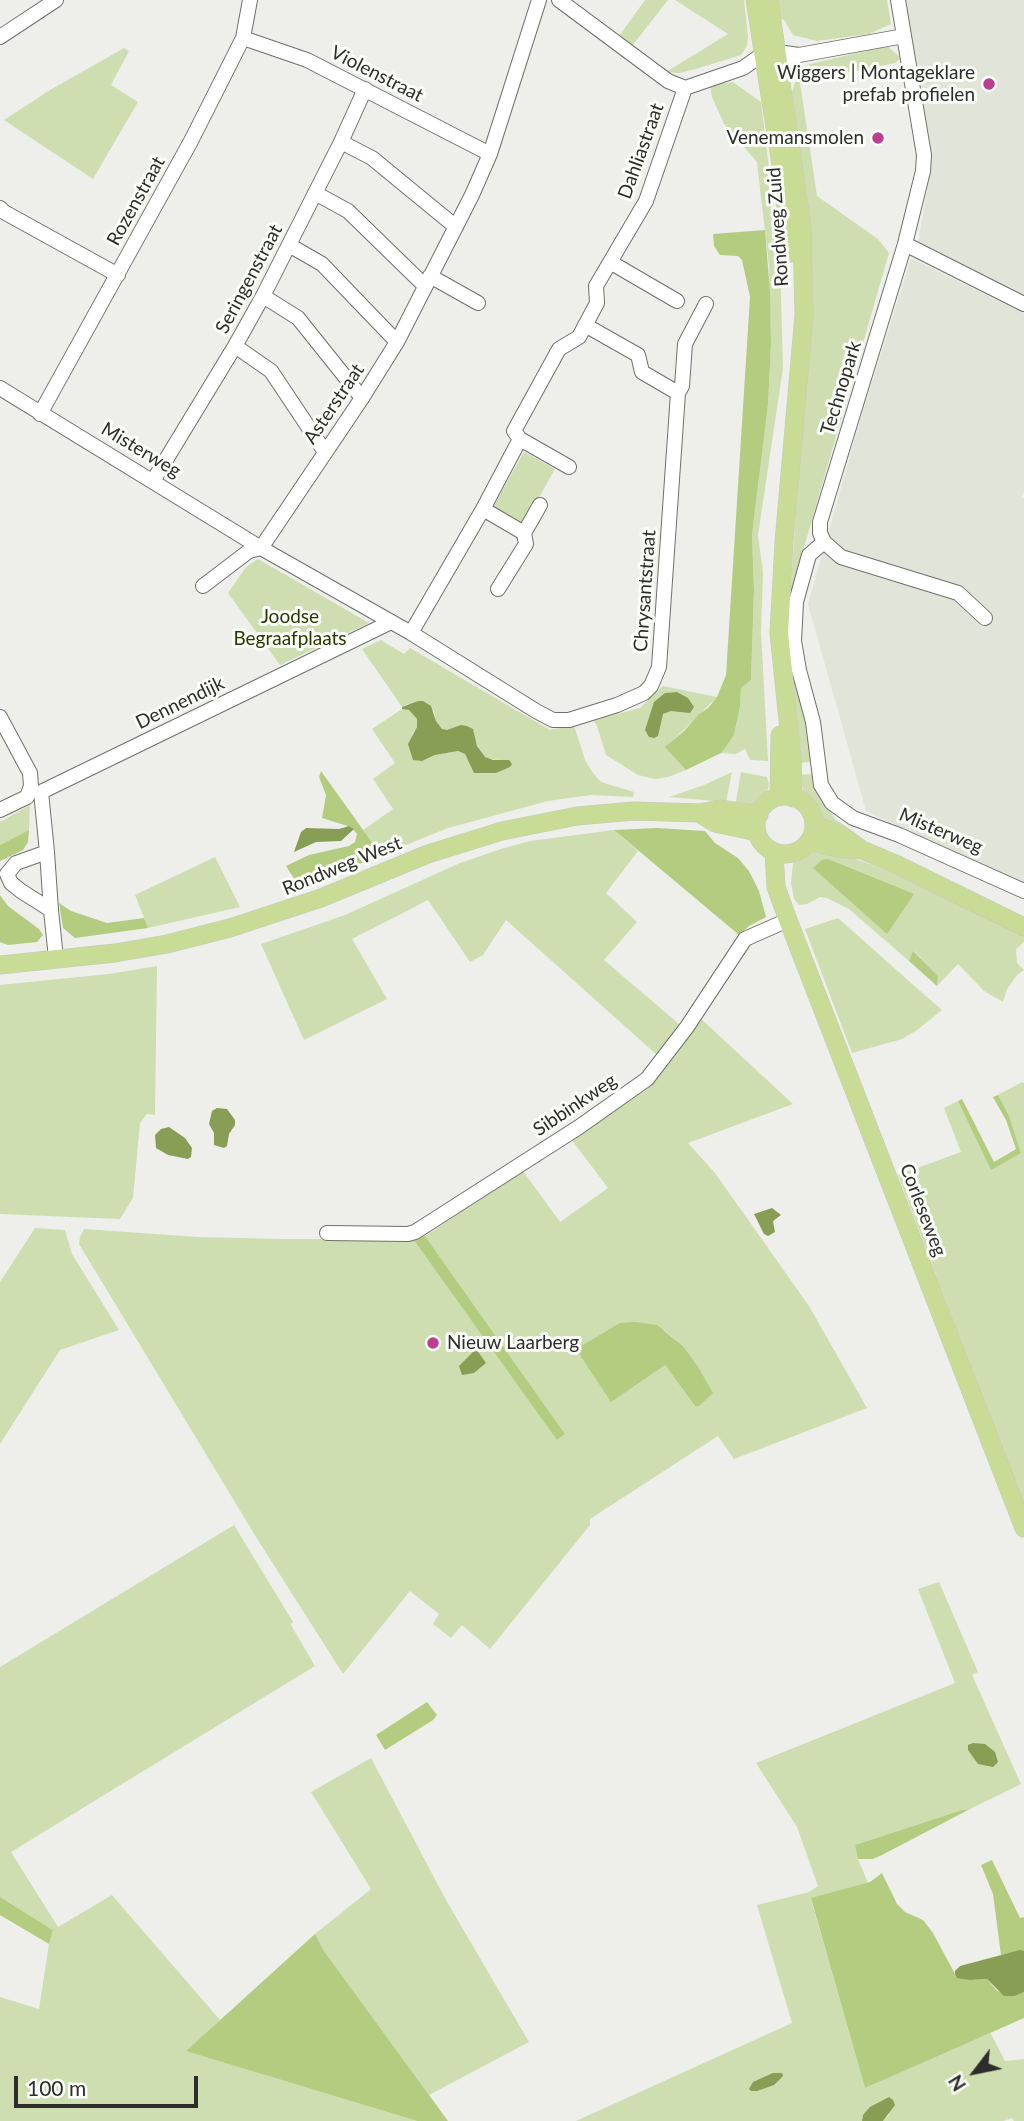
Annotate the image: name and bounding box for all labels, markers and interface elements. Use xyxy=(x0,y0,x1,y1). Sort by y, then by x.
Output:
street label: Violenstraat xyxy=(327,41,427,107)
place label: Wiggers | Montageklare prefab profielen xyxy=(777,62,975,106)
marker: Wiggers | Montageklare prefab profielen xyxy=(981,76,997,92)
street label: Dahliastraat xyxy=(613,100,669,202)
place label: Venemansmolen xyxy=(726,127,864,149)
marker: Venemansmolen xyxy=(870,130,886,146)
street label: Rozenstraat xyxy=(102,152,170,250)
street label: Rondweg Zuid xyxy=(762,167,794,287)
street label: Seringenstraat xyxy=(211,221,287,337)
street label: Technopark xyxy=(816,338,866,438)
street label: Asterstraat xyxy=(299,359,369,449)
street label: Misterweg xyxy=(97,417,185,483)
street label: Chrysantstraat xyxy=(629,529,661,653)
park label: Joodse Begraafplaats xyxy=(233,606,347,650)
street label: Dennendijk xyxy=(132,672,228,734)
street label: Misterweg xyxy=(896,803,986,859)
street label: Rondweg West xyxy=(279,832,405,900)
street label: Sibbinkweg xyxy=(529,1069,621,1141)
street label: Corleseweg xyxy=(895,1160,951,1260)
place label: Nieuw Laarberg xyxy=(447,1332,579,1354)
marker: Nieuw Laarberg xyxy=(425,1335,441,1351)
north arrow xyxy=(940,2037,1010,2107)
scale bar xyxy=(18,2062,201,2106)
text: N xyxy=(943,2071,970,2096)
text: 100 m xyxy=(27,2075,86,2100)

